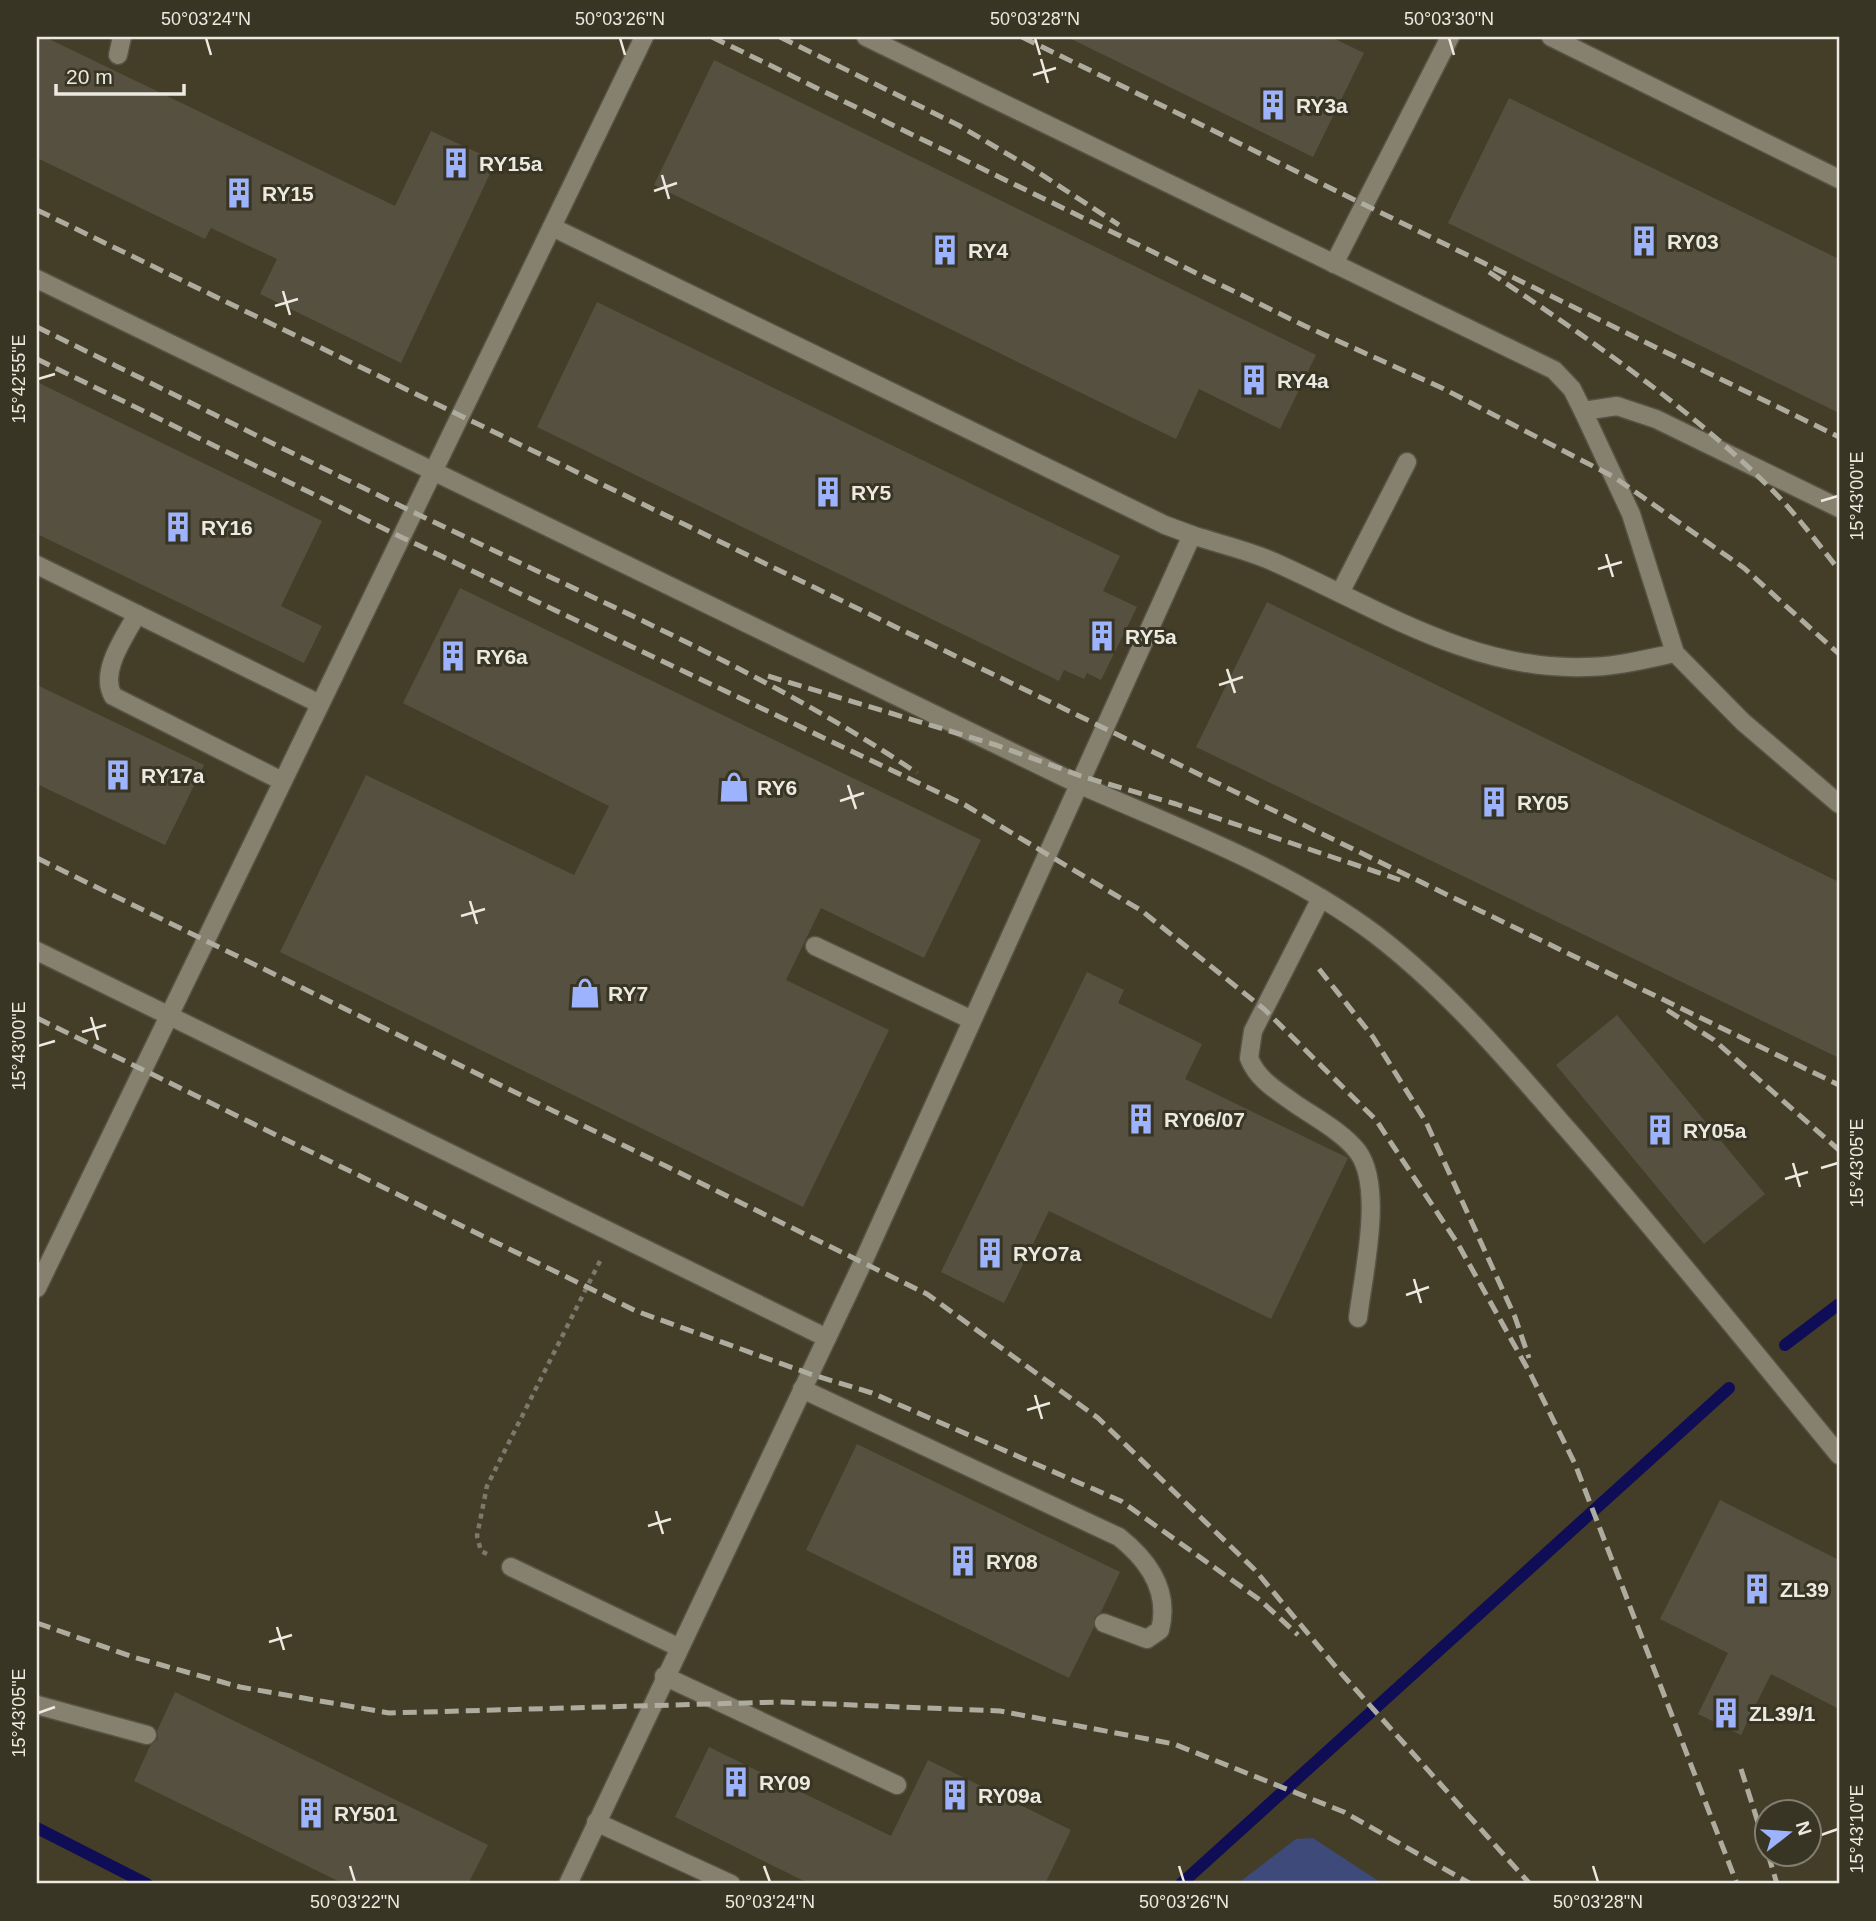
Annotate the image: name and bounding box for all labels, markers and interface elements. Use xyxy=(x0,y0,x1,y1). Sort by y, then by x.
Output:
text: 50°03'24"N xyxy=(161,9,251,29)
text: 50°03'26"N xyxy=(575,9,665,29)
text: 50°03'28"N xyxy=(990,9,1080,29)
text: 50°03'30"N xyxy=(1404,9,1494,29)
scale bar xyxy=(56,52,184,96)
text: 20 m xyxy=(66,65,113,88)
building icon: RY3a xyxy=(1256,88,1290,122)
place label: RY3a xyxy=(1296,94,1348,117)
building icon: RY15a xyxy=(439,146,473,180)
place label: RY15a xyxy=(479,152,543,175)
building icon: RY15 xyxy=(222,176,256,210)
place label: RY15 xyxy=(262,182,314,205)
building icon: RY03 xyxy=(1627,224,1661,258)
place label: RY03 xyxy=(1667,230,1719,253)
building icon: RY4 xyxy=(928,233,962,267)
place label: RY4 xyxy=(968,239,1008,262)
text: 15°42'55"E xyxy=(9,334,29,424)
building icon: RY4a xyxy=(1237,363,1271,397)
place label: RY4a xyxy=(1277,369,1329,392)
text: 15°43'00"E xyxy=(1847,451,1867,541)
building icon: RY5 xyxy=(811,475,845,509)
place label: RY5 xyxy=(851,481,891,504)
building icon: RY16 xyxy=(161,510,195,544)
place label: RY16 xyxy=(201,516,253,539)
building icon: RY5a xyxy=(1085,619,1119,653)
place label: RY5a xyxy=(1125,625,1177,648)
building icon: RY6a xyxy=(436,639,470,673)
place label: RY6a xyxy=(476,645,528,668)
building icon: RY17a xyxy=(101,758,135,792)
place label: RY17a xyxy=(141,764,205,787)
shop icon: RY6 xyxy=(717,770,751,804)
place label: RY6 xyxy=(757,776,797,799)
building icon: RY05 xyxy=(1477,785,1511,819)
place label: RY05 xyxy=(1517,791,1569,814)
shop icon: RY7 xyxy=(568,976,602,1010)
place label: RY7 xyxy=(608,982,648,1005)
text: 15°43'00"E xyxy=(9,1001,29,1091)
building icon: RY06/07 xyxy=(1124,1102,1158,1136)
place label: RY06/07 xyxy=(1164,1108,1245,1131)
building icon: RY05a xyxy=(1643,1113,1677,1147)
text: 15°43'05"E xyxy=(1847,1118,1867,1208)
place label: RY05a xyxy=(1683,1119,1747,1142)
building icon: RYO7a xyxy=(973,1236,1007,1270)
place label: RYO7a xyxy=(1013,1242,1081,1265)
building icon: RY08 xyxy=(946,1544,980,1578)
place label: RY08 xyxy=(986,1550,1038,1573)
building icon: ZL39 xyxy=(1740,1572,1774,1606)
place label: ZL39 xyxy=(1780,1578,1829,1601)
text: 15°43'05"E xyxy=(9,1668,29,1758)
building icon: ZL39/1 xyxy=(1709,1696,1743,1730)
place label: ZL39/1 xyxy=(1749,1702,1816,1725)
building icon: RY09 xyxy=(719,1765,753,1799)
place label: RY09 xyxy=(759,1771,811,1794)
building icon: RY09a xyxy=(938,1778,972,1812)
place label: RY09a xyxy=(978,1784,1042,1807)
text: 15°43'10"E xyxy=(1847,1784,1867,1874)
building icon: RY501 xyxy=(294,1796,328,1830)
north arrow xyxy=(1754,1798,1824,1868)
place label: RY501 xyxy=(334,1802,398,1825)
text: N xyxy=(1792,1819,1816,1838)
text: 50°03'22"N xyxy=(310,1892,400,1912)
text: 50°03'24"N xyxy=(725,1892,815,1912)
text: 50°03'26"N xyxy=(1139,1892,1229,1912)
text: 50°03'28"N xyxy=(1553,1892,1643,1912)

